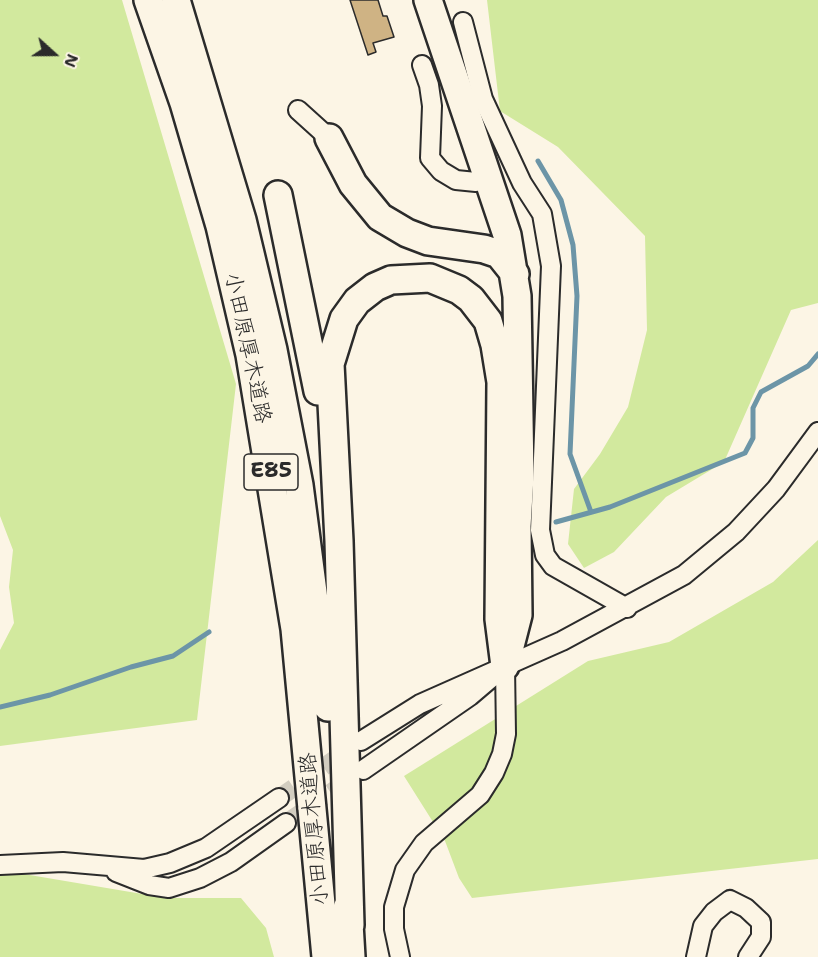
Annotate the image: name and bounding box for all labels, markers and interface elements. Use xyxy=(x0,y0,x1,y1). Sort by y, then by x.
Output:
north arrow xyxy=(24,24,84,84)
text: N xyxy=(59,51,83,70)
street label: 小田原厚木道路 xyxy=(218,270,276,426)
road number: E85 xyxy=(244,454,298,490)
street label: 小田原厚木道路 xyxy=(295,751,335,907)

